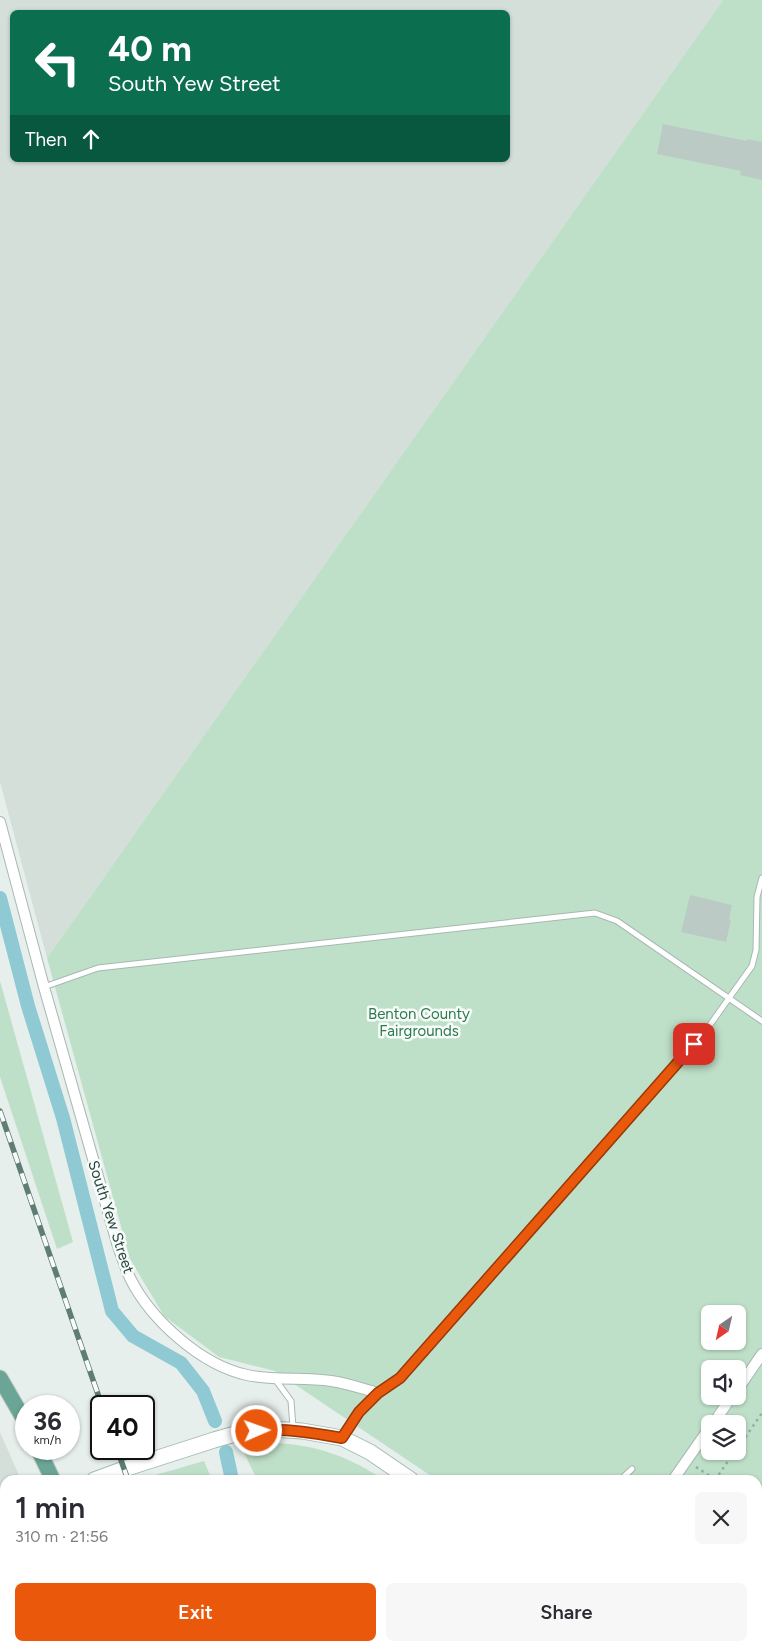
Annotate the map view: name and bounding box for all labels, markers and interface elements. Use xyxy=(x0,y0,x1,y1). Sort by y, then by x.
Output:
text: 40 m xyxy=(108,28,192,70)
icon: left xyxy=(25,30,90,95)
text: South Yew Street xyxy=(108,70,281,97)
icon: ahead xyxy=(77,125,105,153)
text: Then xyxy=(25,128,67,151)
park label: Benton County Fairgrounds xyxy=(368,1005,470,1040)
pin xyxy=(673,1023,715,1065)
icon: arrive xyxy=(680,1030,708,1058)
street label: South Yew Street xyxy=(84,1158,138,1276)
north arrow xyxy=(701,1305,746,1350)
map controls xyxy=(701,1305,746,1460)
button: sound xyxy=(701,1360,746,1405)
speed limit sign: 40 xyxy=(90,1395,155,1460)
position arrow xyxy=(230,1404,282,1456)
text: 36 xyxy=(33,1406,62,1436)
button: layers xyxy=(701,1415,746,1460)
text: km/h xyxy=(34,1433,61,1447)
text: 1 min xyxy=(15,1489,85,1526)
button: close xyxy=(695,1492,747,1544)
text: 310 m · 21:56 xyxy=(15,1527,108,1546)
button: Exit xyxy=(15,1583,376,1641)
button: Share xyxy=(386,1583,747,1641)

